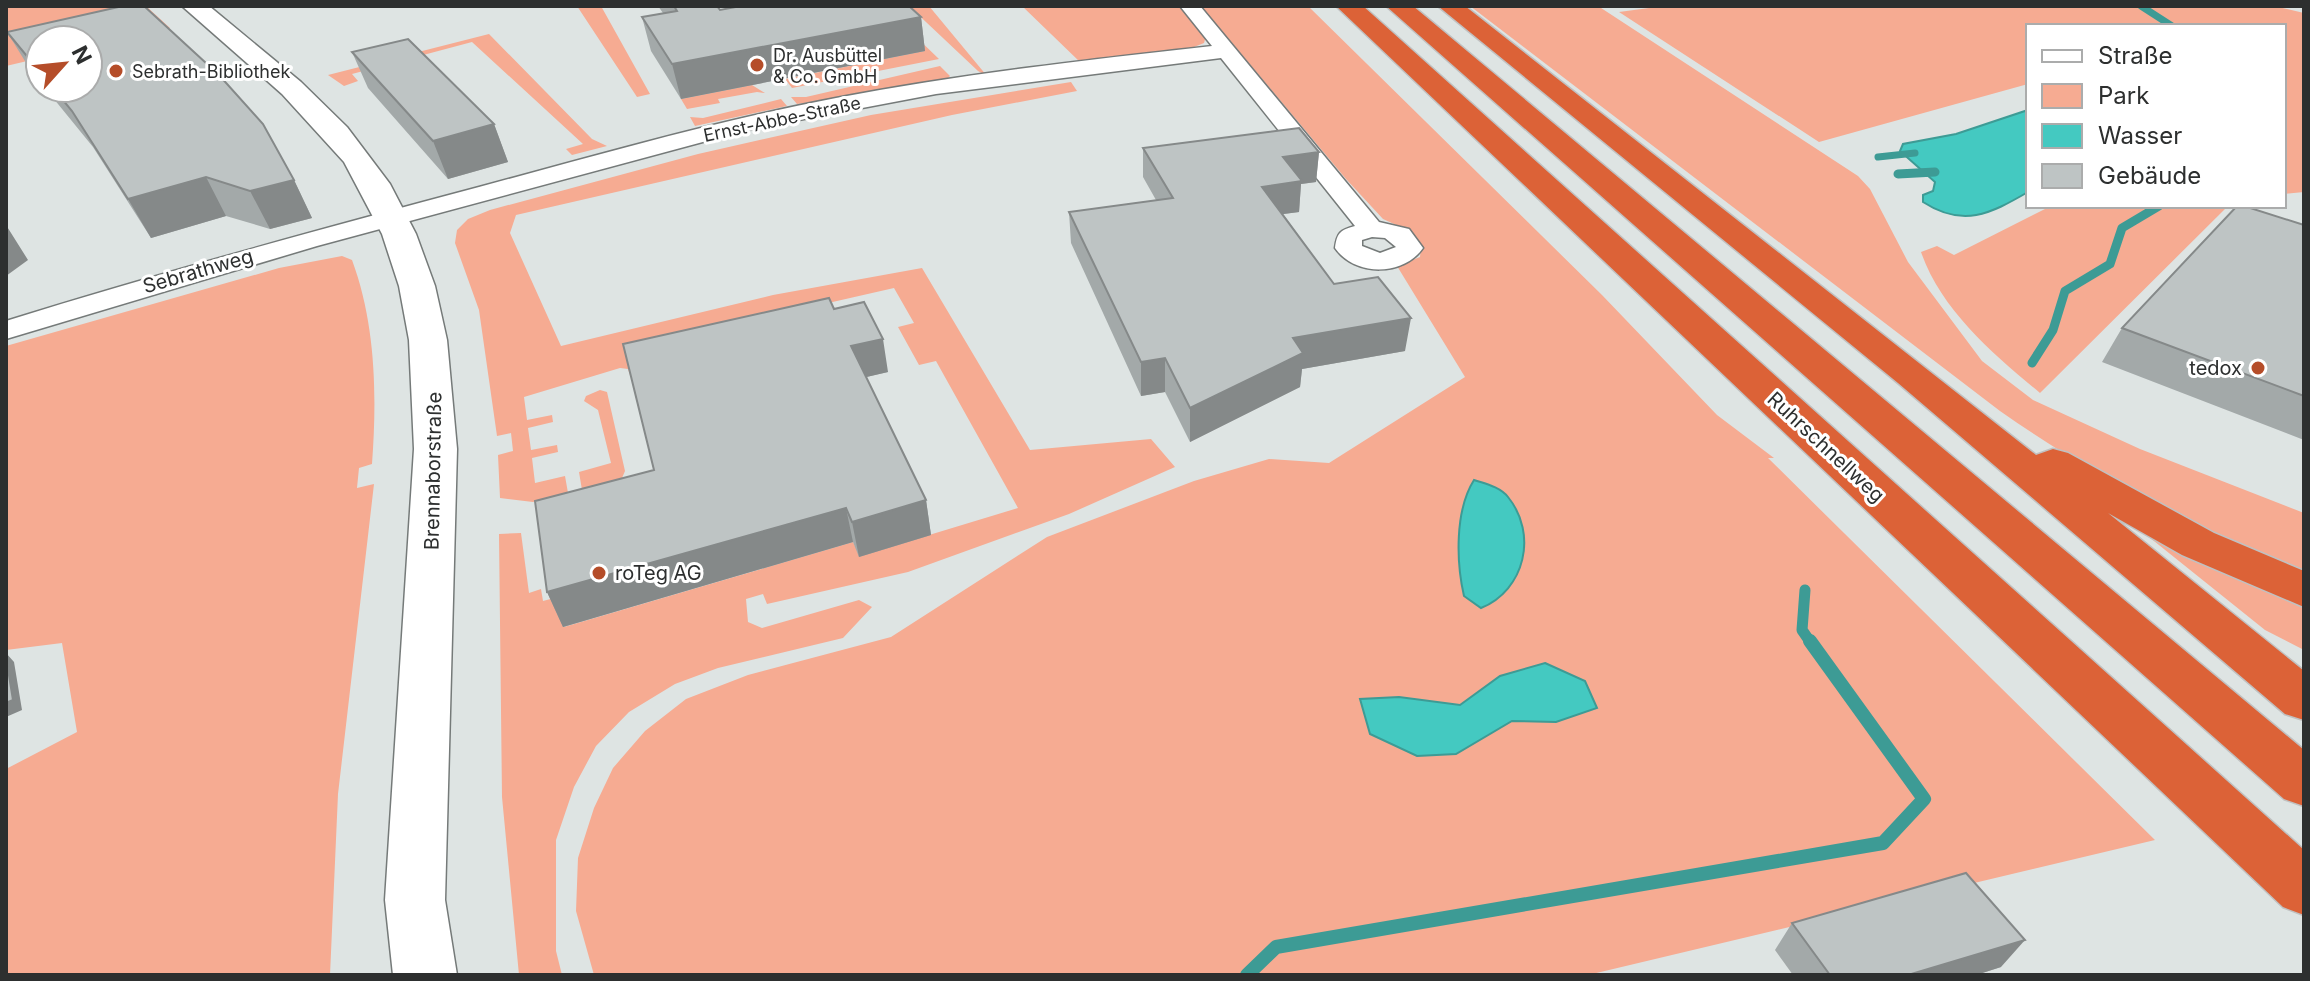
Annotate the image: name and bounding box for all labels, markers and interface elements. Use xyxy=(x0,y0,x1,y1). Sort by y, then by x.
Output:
north arrow xyxy=(24,24,104,104)
legend xyxy=(2026,24,2286,208)
text: Straße xyxy=(2098,41,2173,70)
text: N xyxy=(66,42,97,68)
place label: Dr. Ausbüttel & Co. GmbH xyxy=(773,45,882,87)
marker: Dr. Ausbüttel & Co. GmbH xyxy=(748,56,766,74)
place label: Sebrath-Bibliothek xyxy=(132,61,290,82)
marker: Sebrath-Bibliothek xyxy=(107,62,125,80)
text: Park xyxy=(2098,81,2149,110)
street label: Ernst-Abbe-Straße xyxy=(701,92,863,146)
text: Wasser xyxy=(2098,121,2182,150)
text: Gebäude xyxy=(2098,161,2201,190)
street label: Sebrathweg xyxy=(140,244,256,298)
place label: tedox xyxy=(2189,356,2242,380)
marker: tedox xyxy=(2249,359,2267,377)
street label: Ruhrschnellweg xyxy=(1763,387,1889,507)
street label: Brennaborstraße xyxy=(420,392,446,550)
place label: roTeg AG xyxy=(615,561,702,585)
marker: roTeg AG xyxy=(590,564,608,582)

